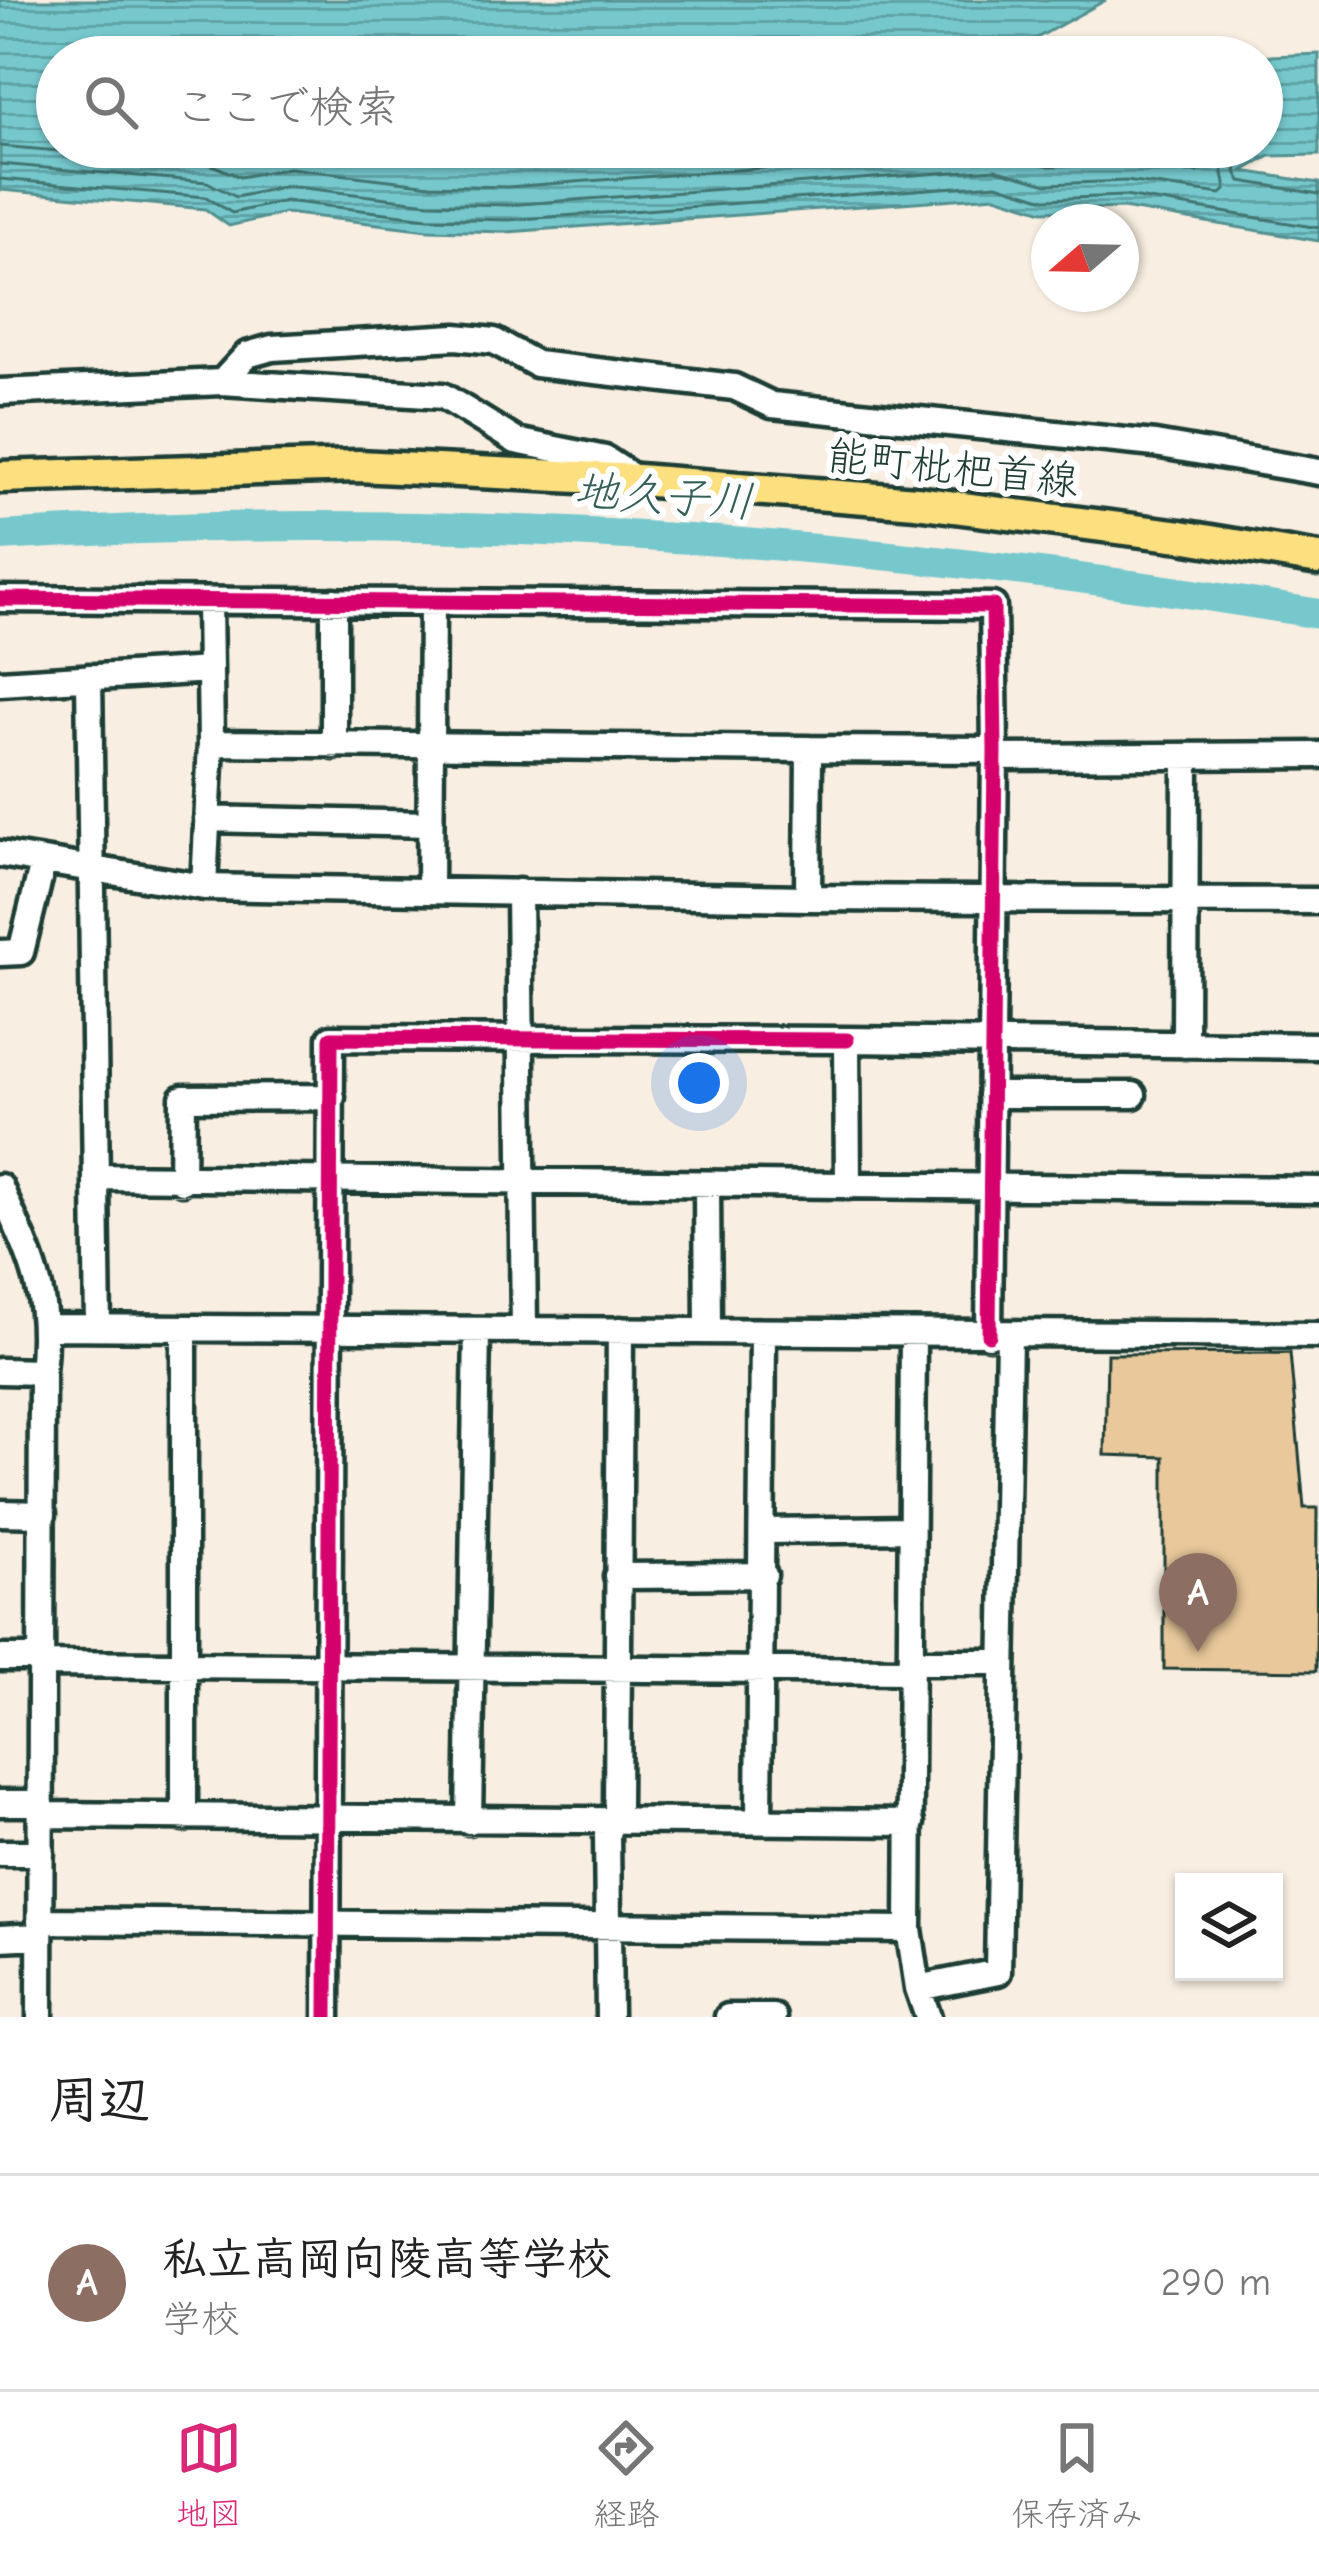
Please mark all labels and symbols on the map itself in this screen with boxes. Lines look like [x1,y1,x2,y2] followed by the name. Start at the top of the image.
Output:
[1031,204,1139,312] north arrow
[825,431,1081,506] street label: 能町枇杷首線
[572,464,756,528] water label: 地久子川
[669,1053,729,1113] your location
[1159,1553,1237,1652] pin: A

